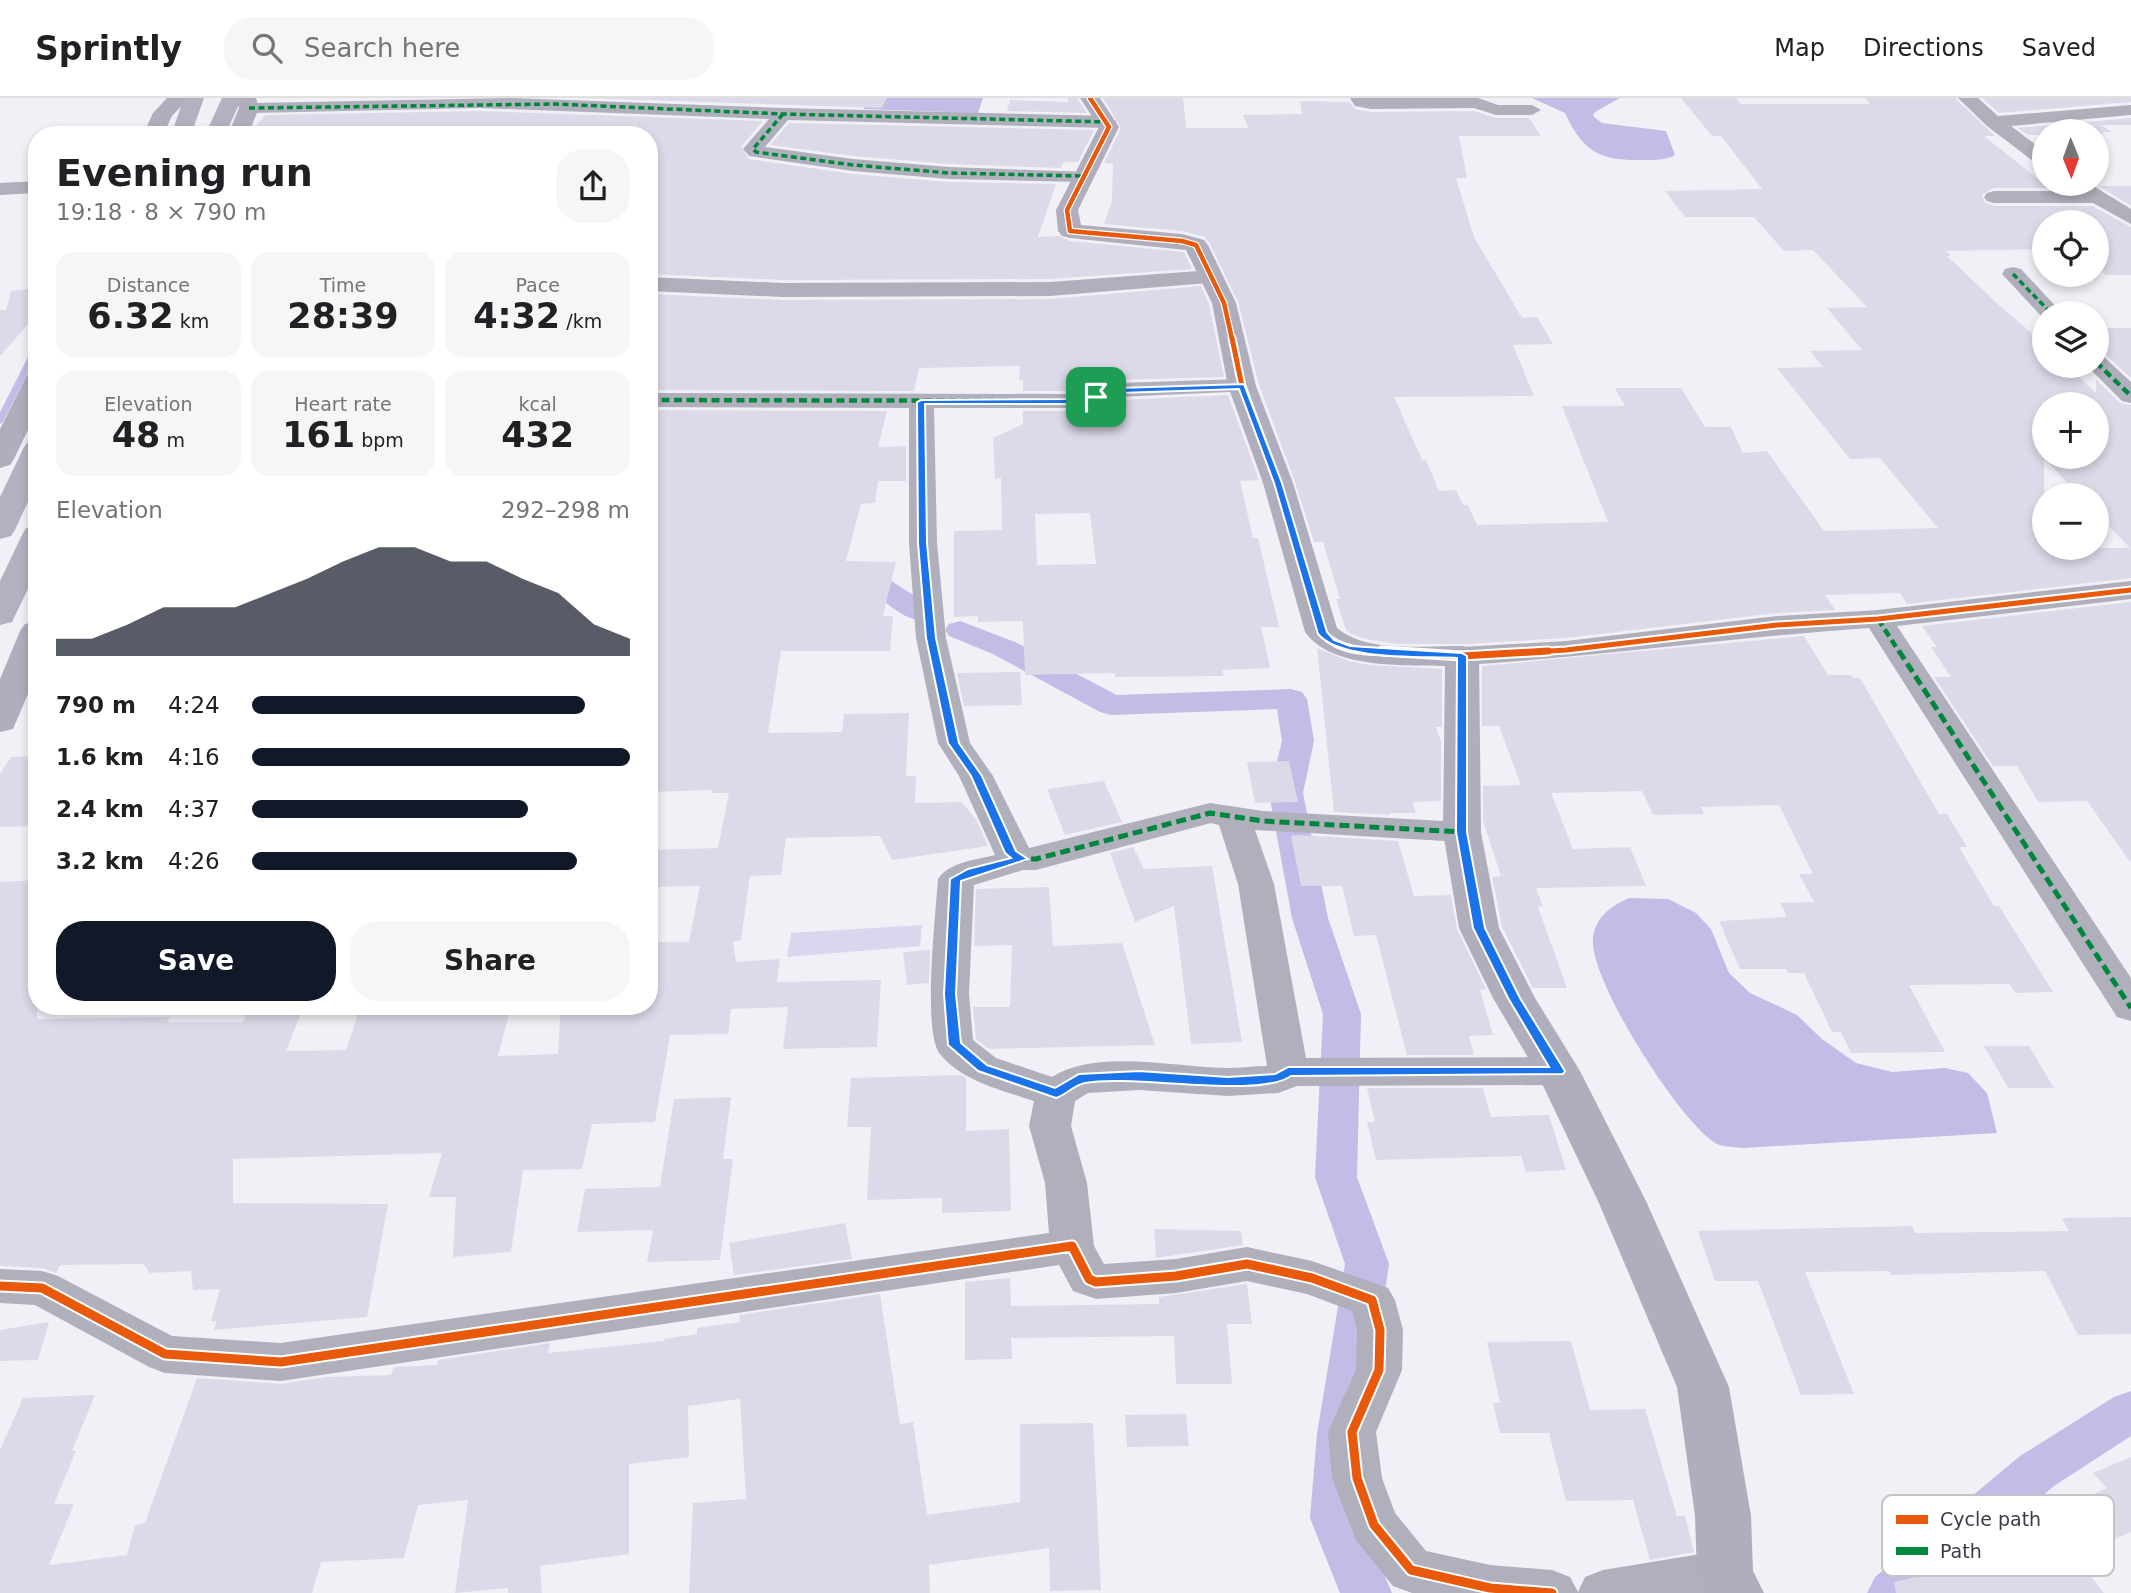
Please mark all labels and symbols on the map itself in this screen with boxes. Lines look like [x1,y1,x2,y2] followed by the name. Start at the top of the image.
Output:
[2032,119,2109,196] north arrow
[1066,367,1126,427] pin
[1882,1495,2114,1576] legend
[1940,1508,2041,1530] text: Cycle path
[1940,1540,1982,1562] text: Path

